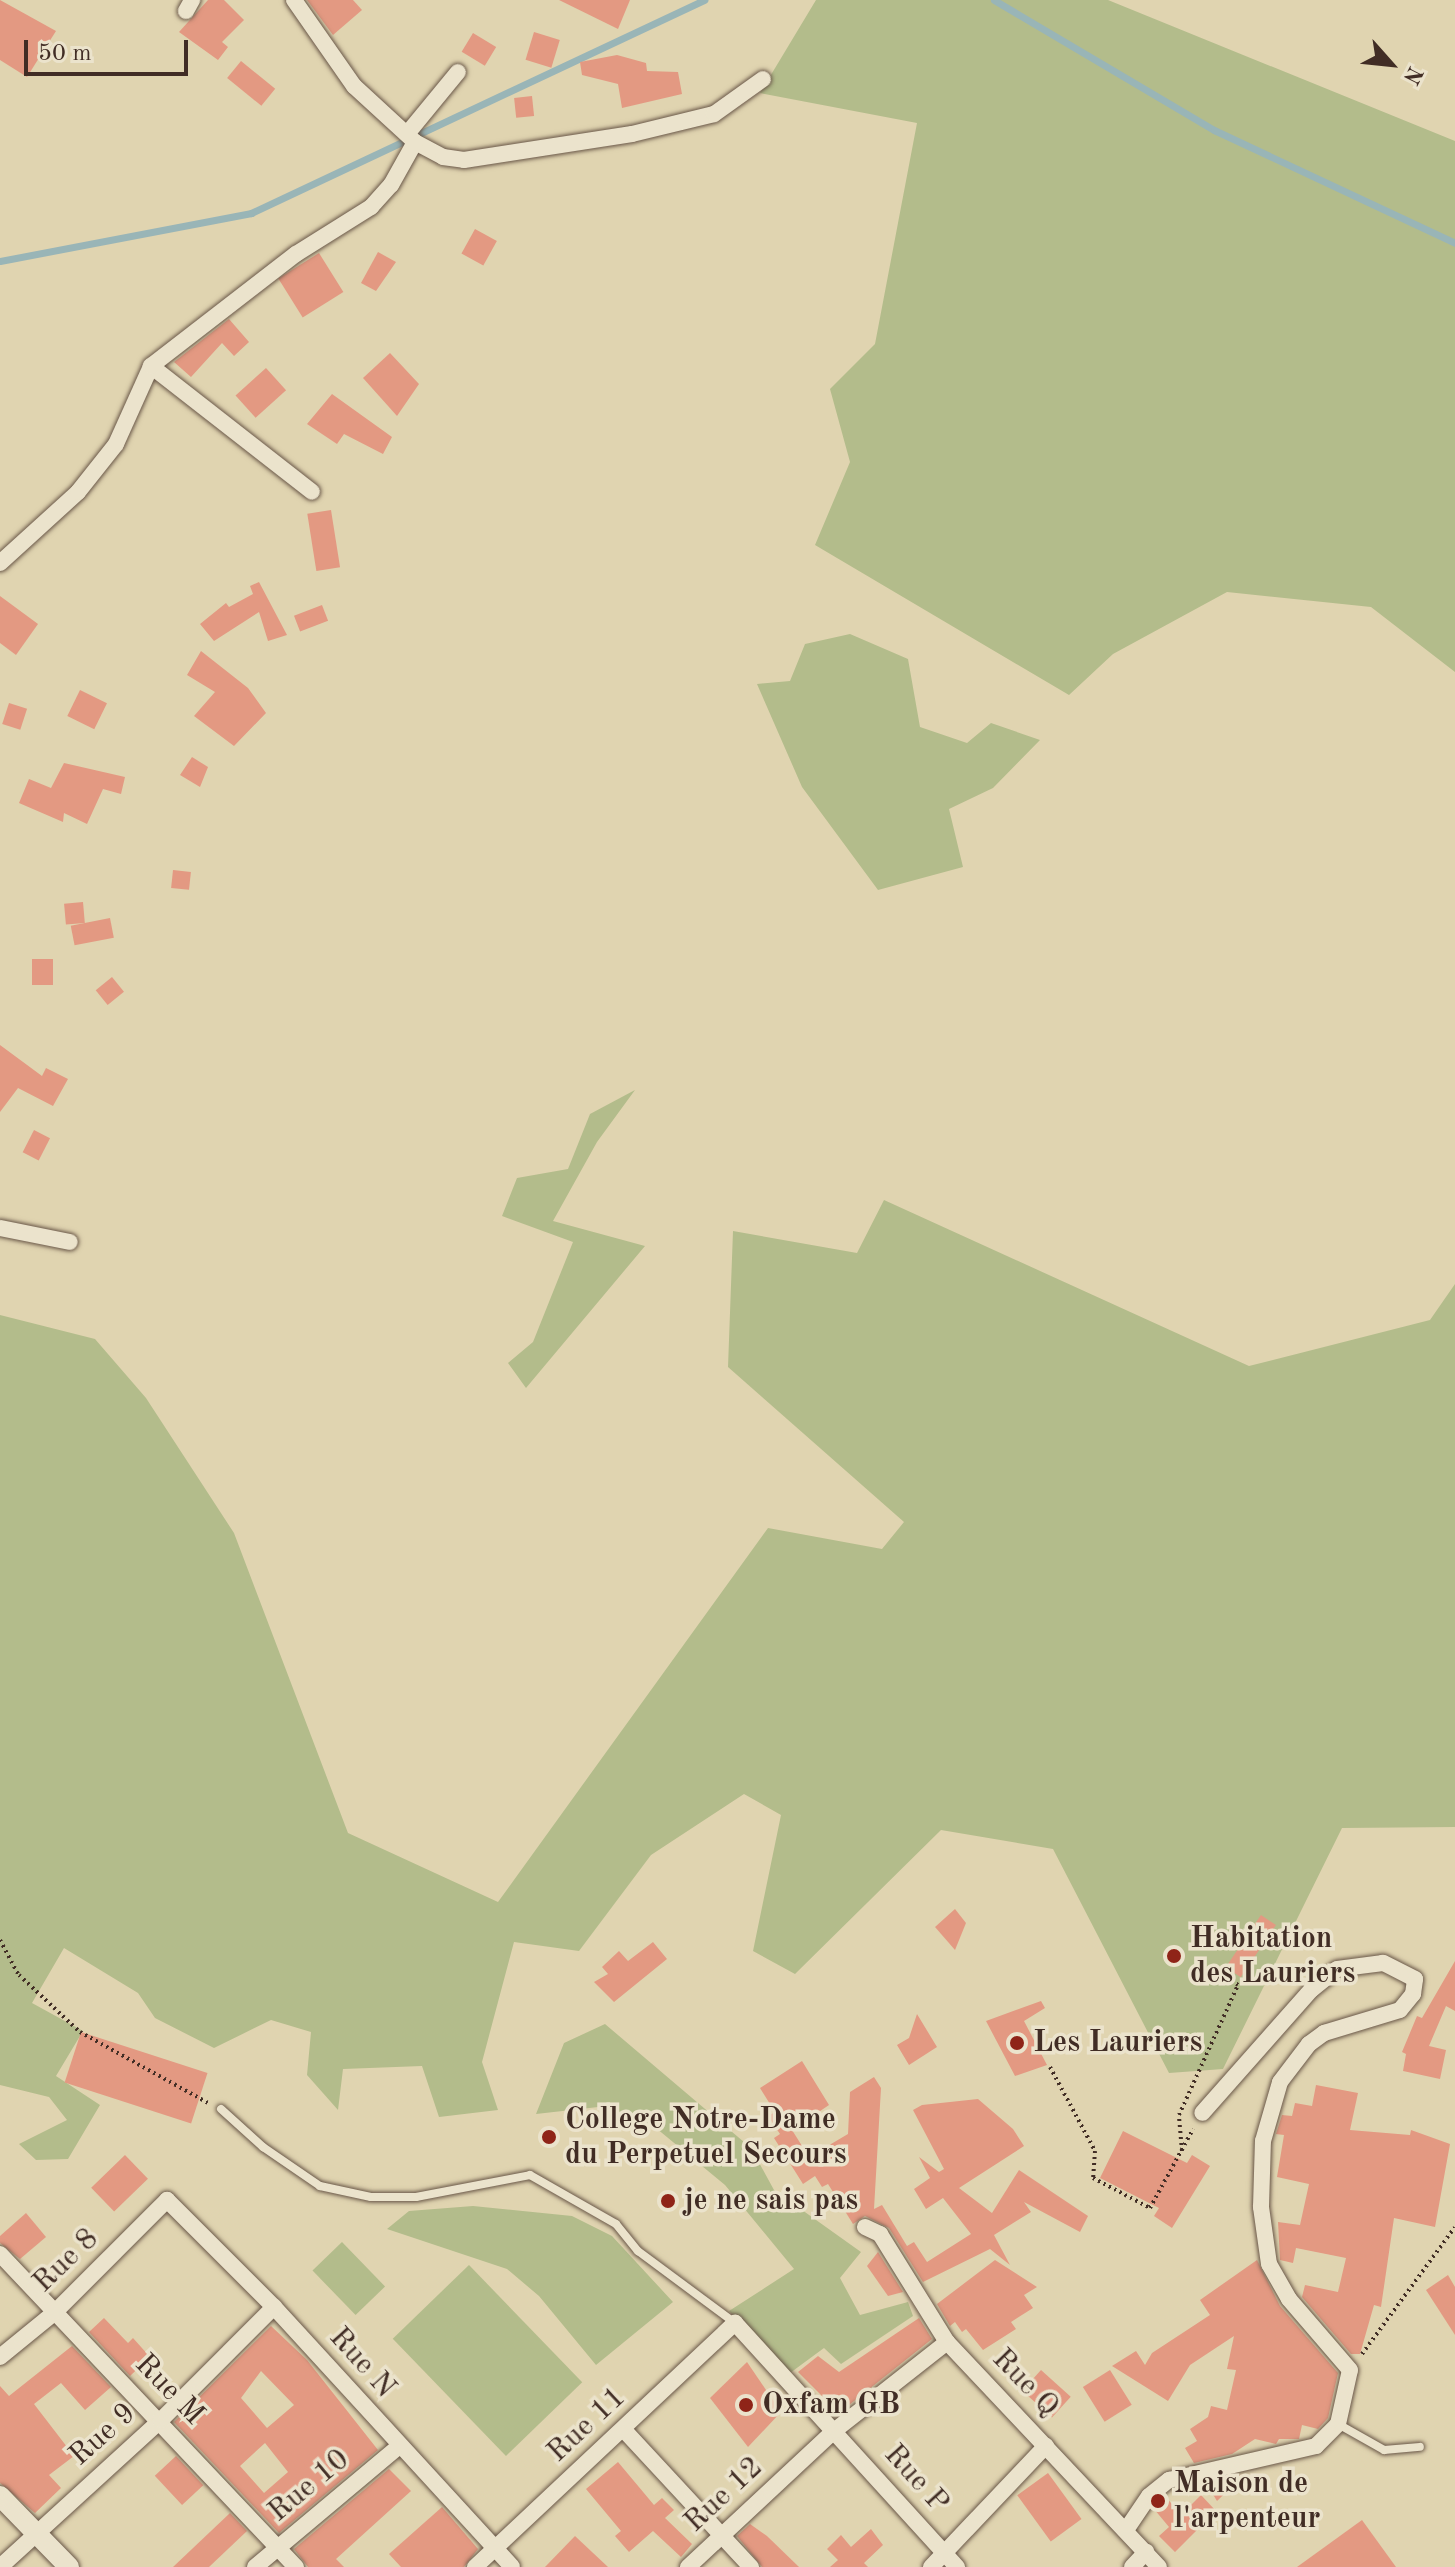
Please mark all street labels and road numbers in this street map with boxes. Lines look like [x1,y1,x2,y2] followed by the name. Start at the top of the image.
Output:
[26,2221,106,2301] street label: Rue 8
[321,2320,403,2406] street label: Rue N
[984,2341,1066,2425] street label: Rue Q
[127,2347,211,2433] street label: Rue M
[540,2380,634,2470] street label: Rue 11
[62,2396,144,2474] street label: Rue 9
[876,2437,956,2521] street label: Rue P
[261,2442,357,2530] street label: Rue 10
[677,2450,771,2540] street label: Rue 12

